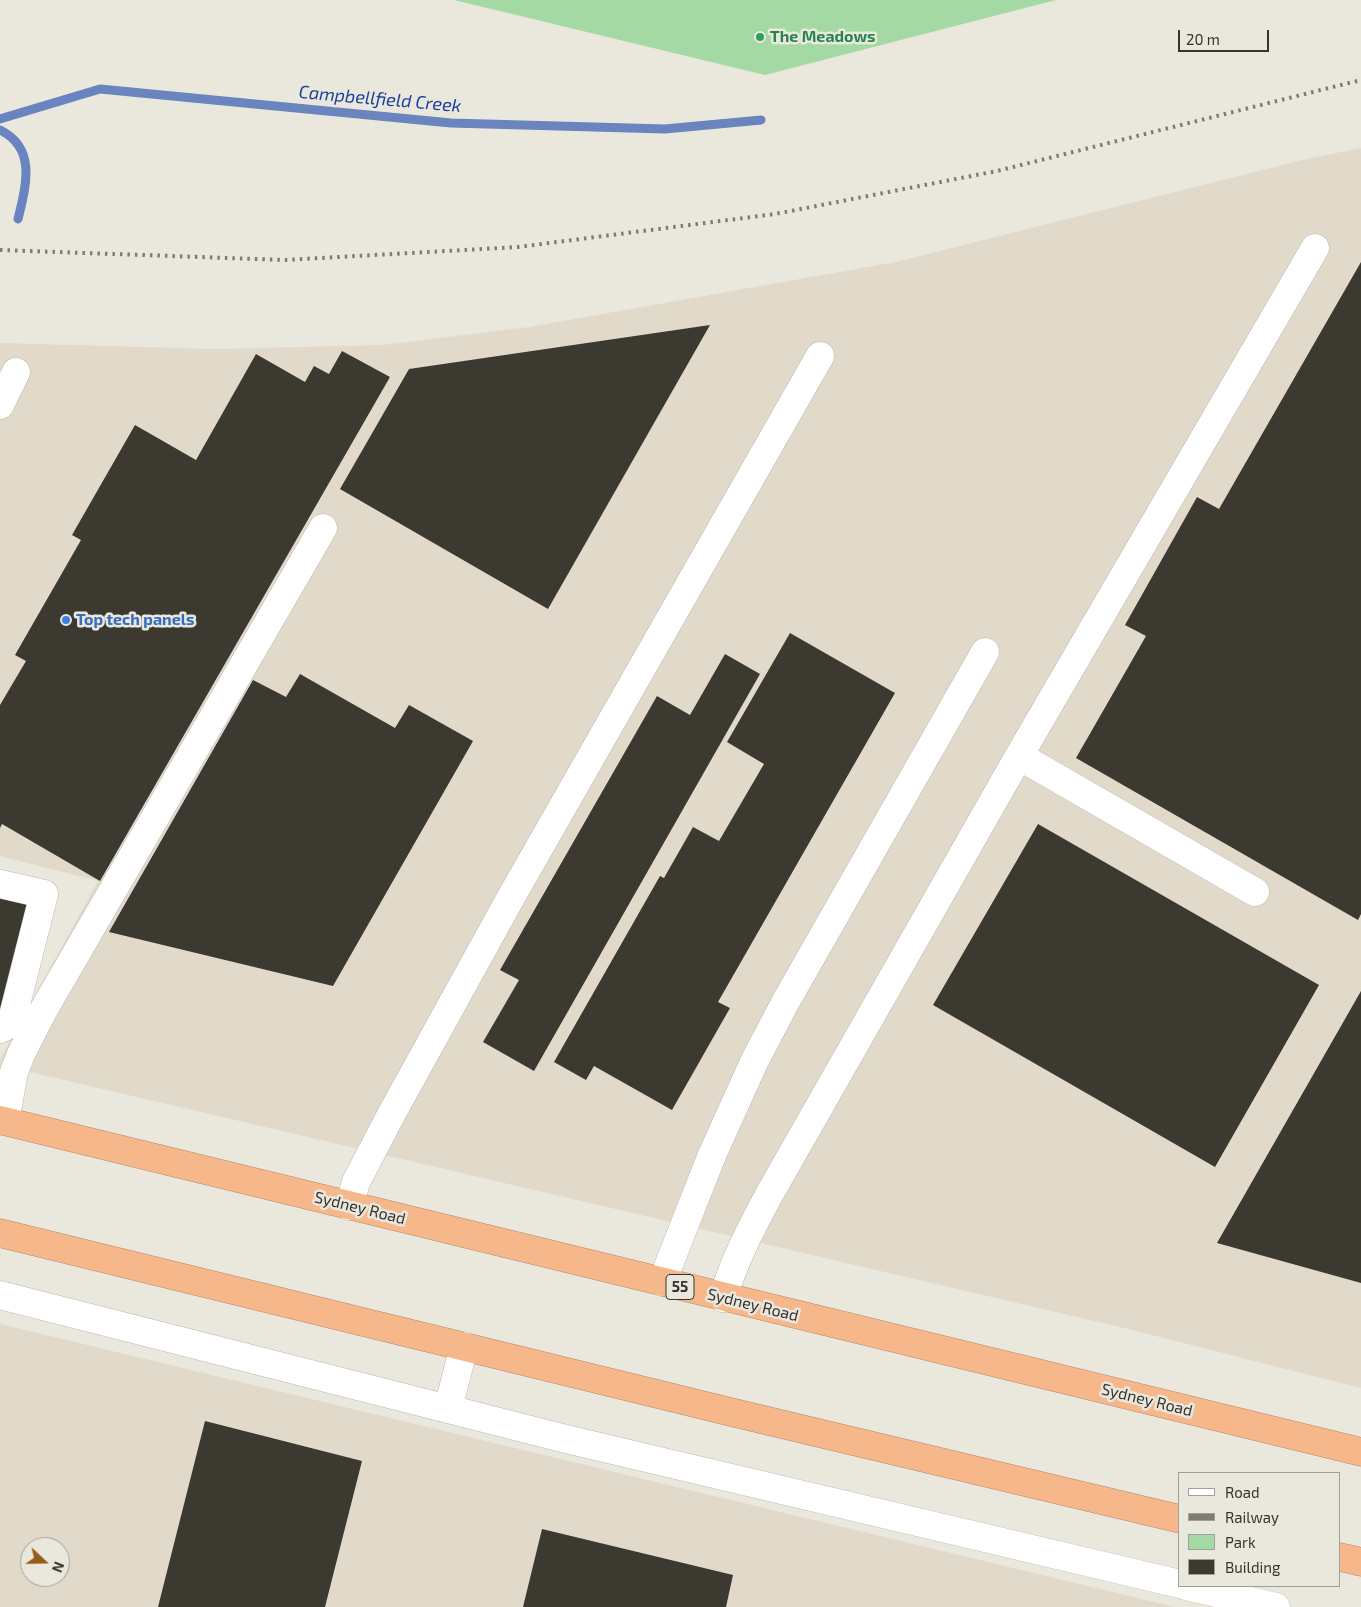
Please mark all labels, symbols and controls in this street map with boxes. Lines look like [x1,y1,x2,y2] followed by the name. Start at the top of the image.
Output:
[1181,20,1272,52] scale bar
[770,27,876,47] place label: The Meadows
[1186,30,1220,48] text: 20 m
[754,31,766,43] marker: The Meadows
[298,81,462,117] water label: Campbellfield Creek
[76,610,194,630] place label: Top tech panels
[60,614,72,626] marker: Top tech panels
[313,1187,407,1229] street label: Sydney Road
[666,1274,694,1300] road number: 55
[706,1284,800,1326] street label: Sydney Road
[1100,1379,1194,1421] street label: Sydney Road
[1178,1472,1341,1587] legend
[1225,1483,1260,1501] text: Road
[1225,1508,1279,1526] text: Railway
[1225,1533,1256,1551] text: Park
[20,1537,70,1587] north arrow
[1225,1558,1280,1576] text: Building
[49,1559,68,1575] text: N

